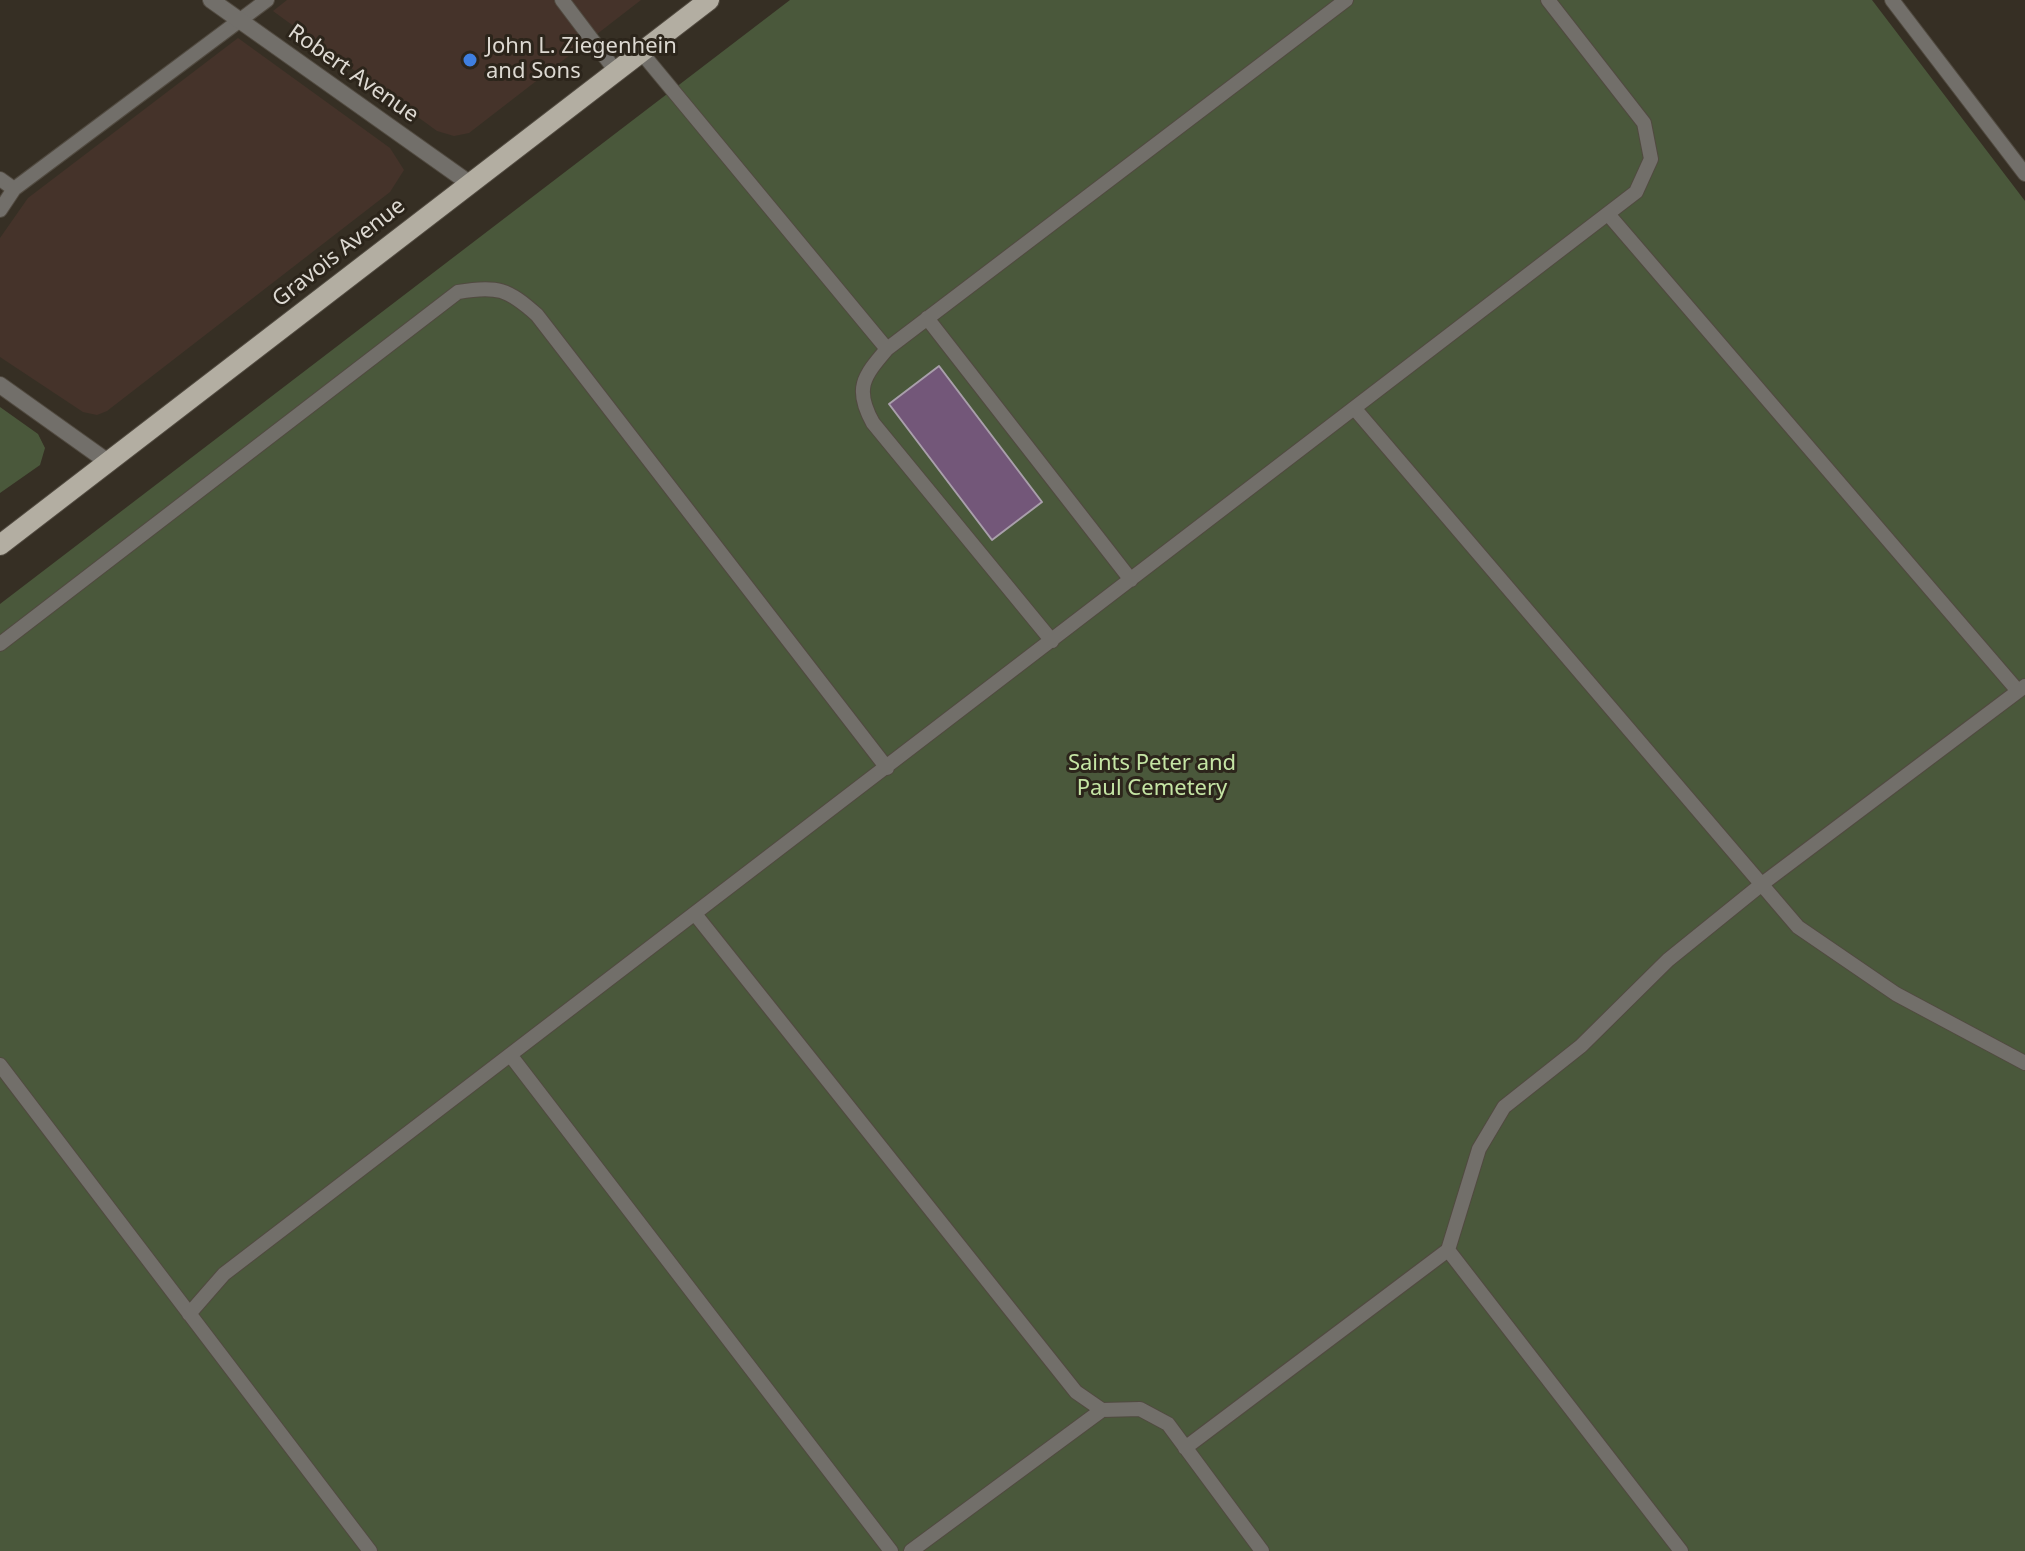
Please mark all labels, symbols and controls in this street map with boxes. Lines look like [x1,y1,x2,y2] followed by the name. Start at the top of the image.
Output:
[283,19,423,129] street label: Robert Avenue
[486,34,677,86] place label: John L. Ziegenhein and Sons
[461,51,479,69] marker: John L. Ziegenhein and Sons
[268,193,410,313] street label: Gravois Avenue
[1068,751,1236,802] park label: Saints Peter and Paul Cemetery

